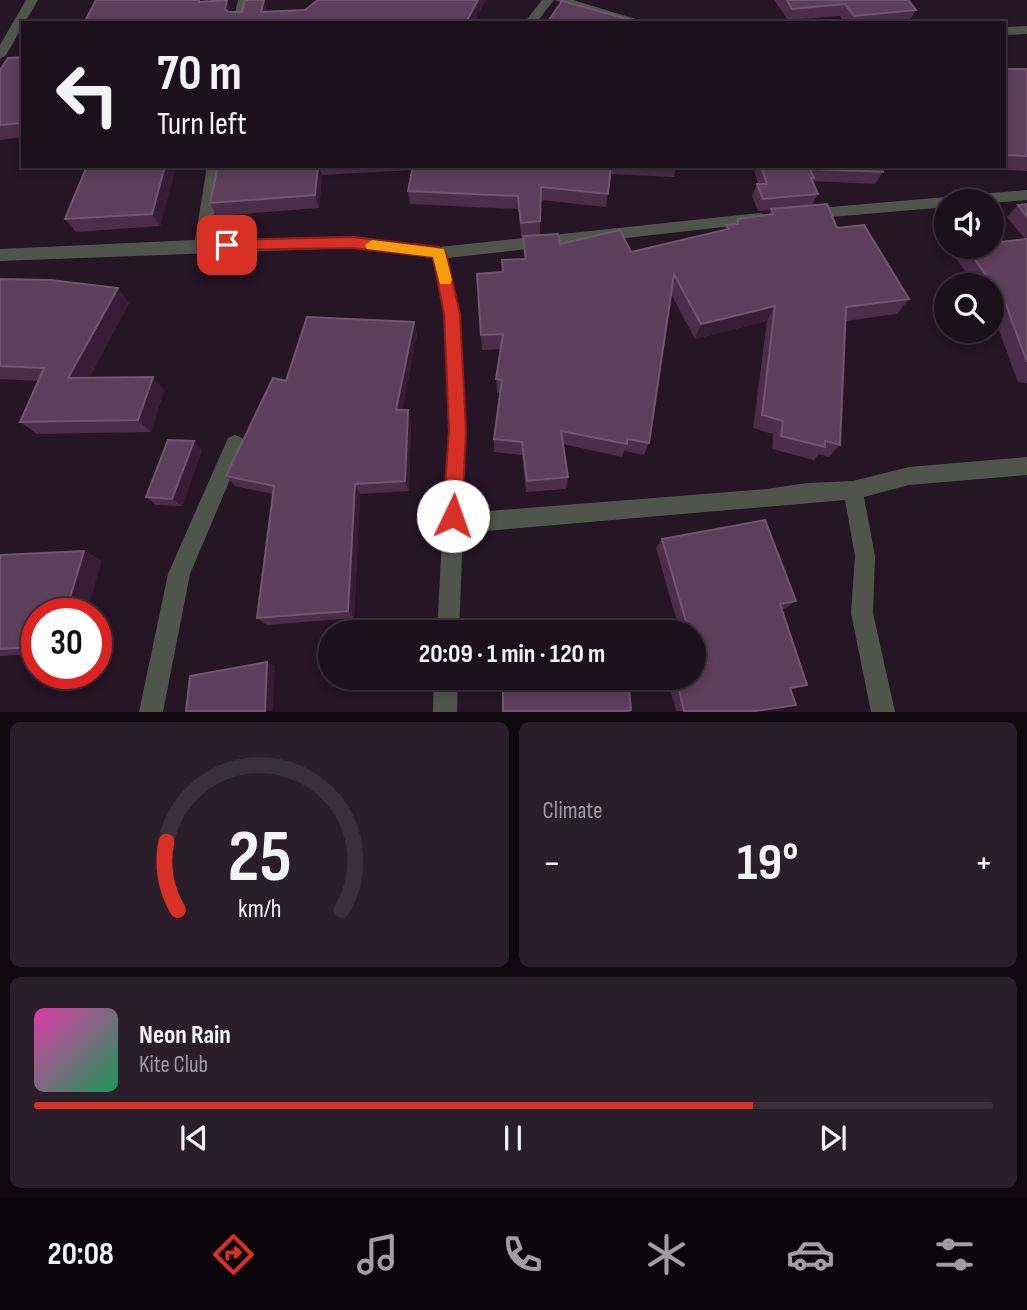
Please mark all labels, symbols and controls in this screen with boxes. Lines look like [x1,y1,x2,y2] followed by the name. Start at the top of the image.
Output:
[157,45,242,104] text: 70 m
[42,49,133,140] icon: left
[157,105,247,144] text: Turn left
[934,189,1004,343] map controls
[934,189,1004,259] button: sound
[197,215,257,275] pin
[208,226,246,264] icon: arrive
[934,273,1004,343] button: search
[416,479,490,553] position arrow
[21,598,112,689] speed limit sign: 30
[419,639,605,670] text: 20:09 · 1 min · 120 m
[543,797,602,825] text: Climate
[227,815,291,903] text: 25
[737,832,798,895] text: 19°
[543,841,561,886] text: −
[974,841,993,886] text: +
[238,894,281,925] text: km/h
[139,1020,231,1051] text: Neon Rain
[139,1051,208,1079] text: Kite Club
[175,1119,213,1157] icon: previous
[494,1119,532,1157] icon: pause
[814,1119,852,1157] icon: next
[209,1230,258,1279] icon: directions
[353,1230,402,1279] icon: music
[498,1230,547,1279] icon: phone
[642,1230,691,1279] icon: climate
[786,1230,835,1279] icon: car
[930,1230,979,1279] icon: filters
[48,1235,114,1274] text: 20:08

